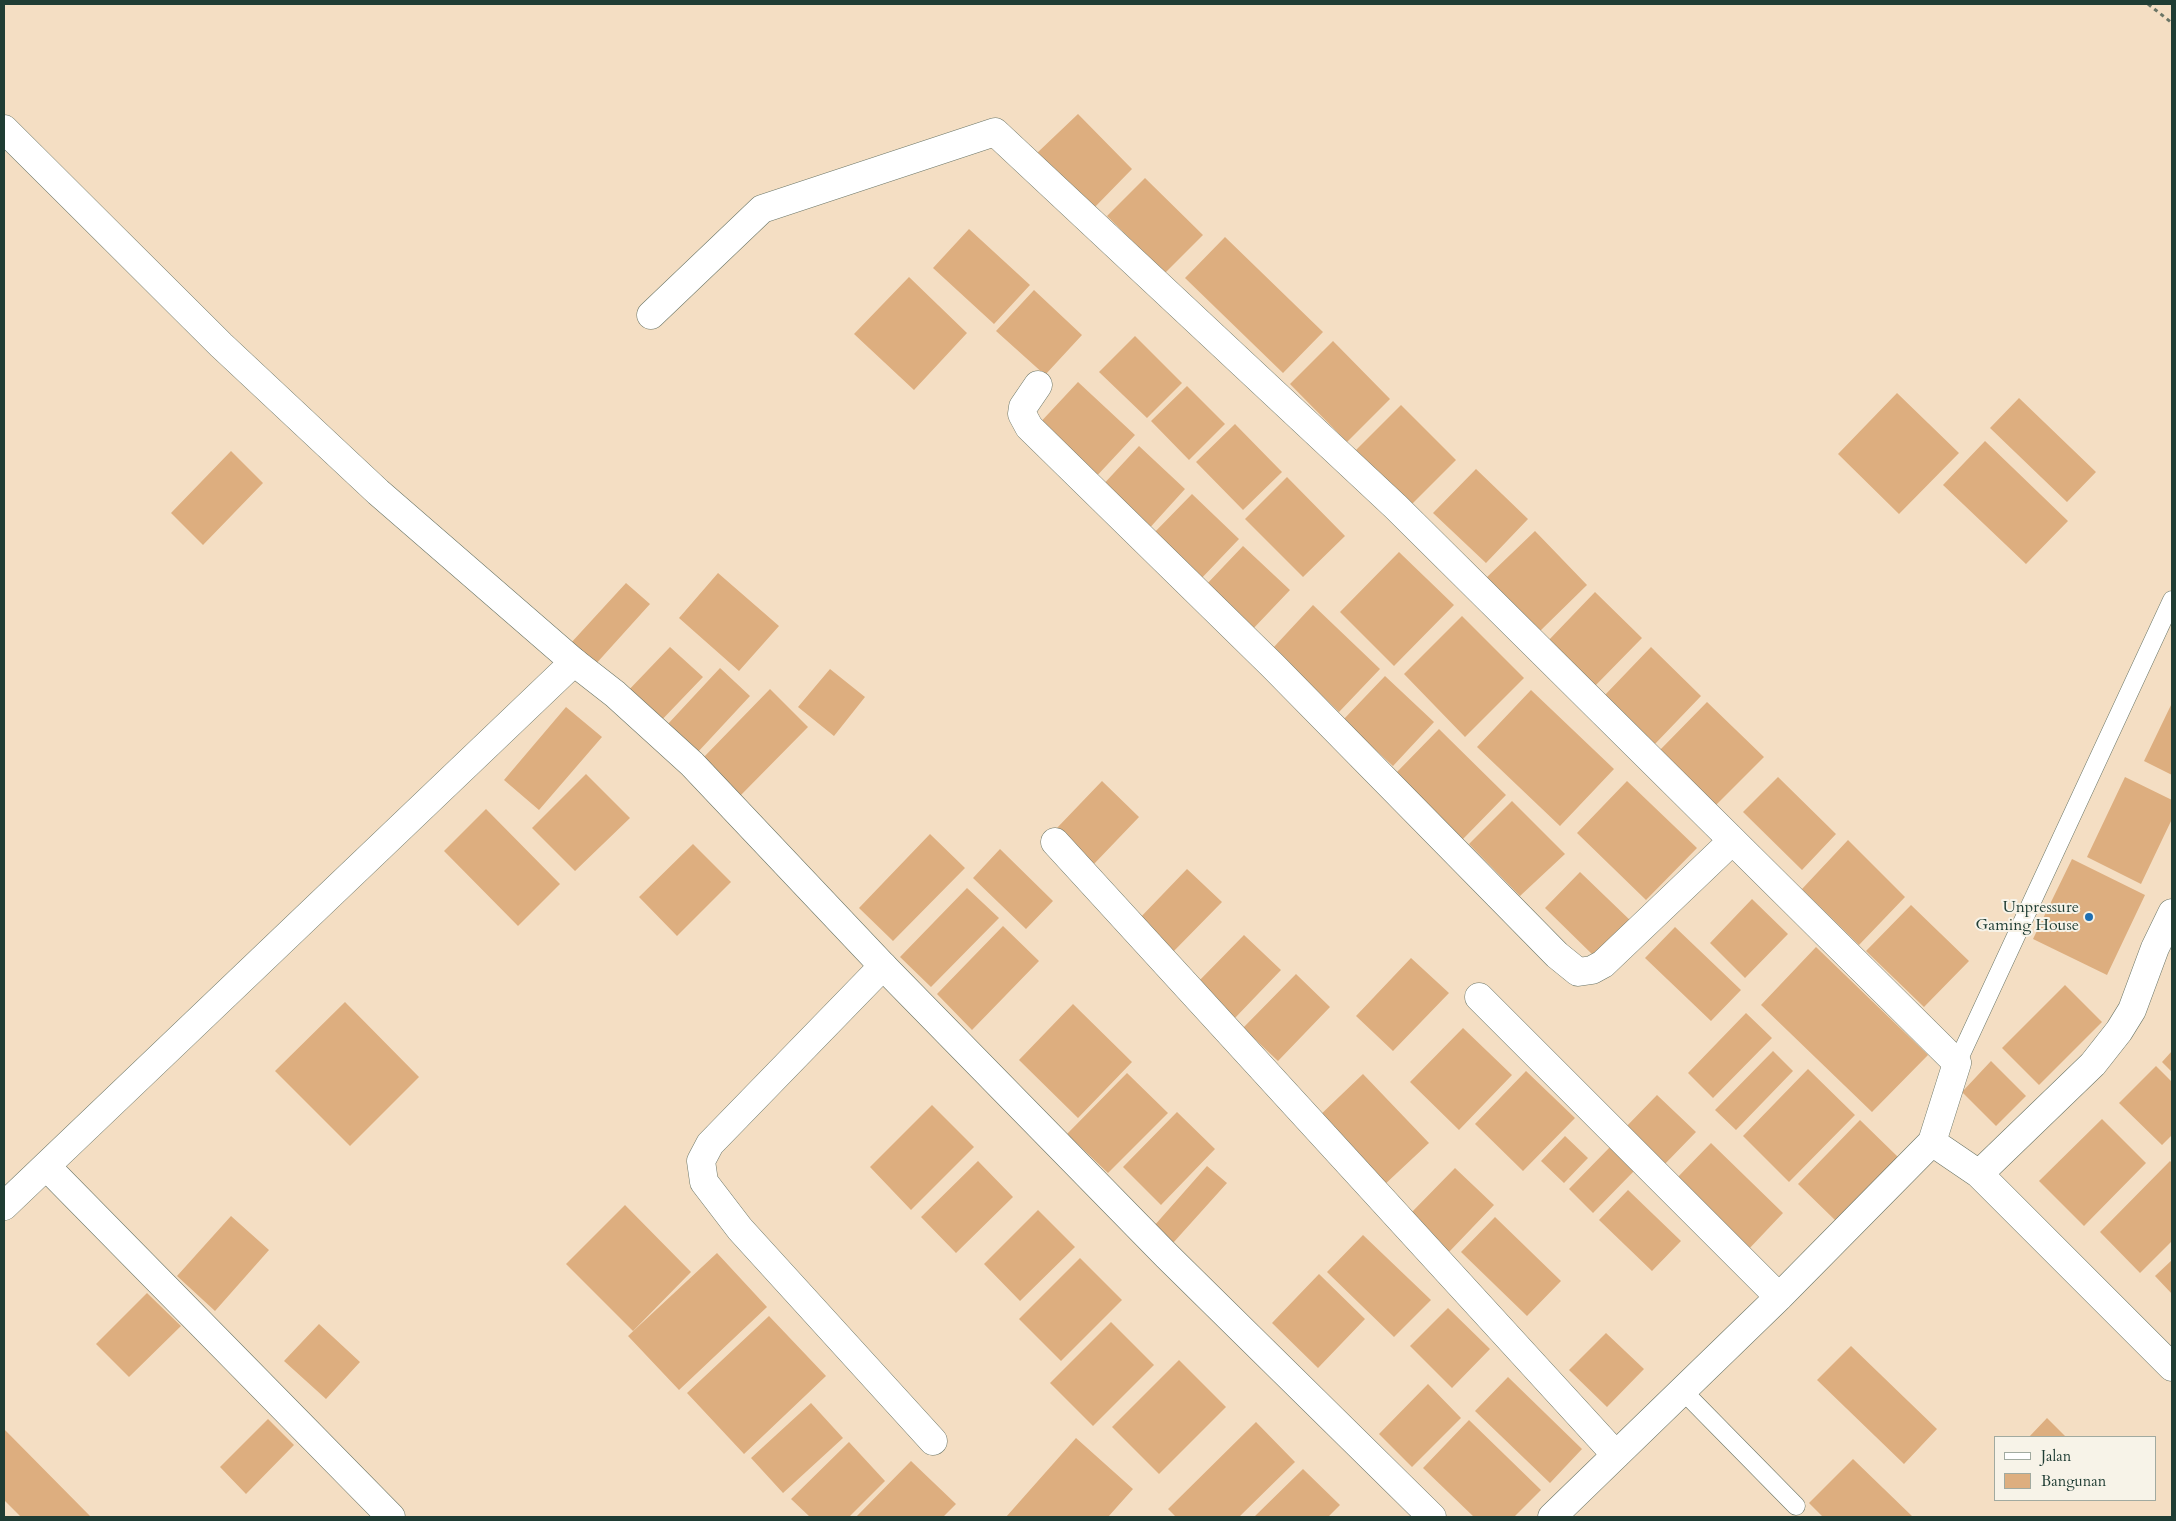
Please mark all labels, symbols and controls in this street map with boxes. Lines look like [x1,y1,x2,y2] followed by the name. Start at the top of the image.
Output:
[1976,898,2079,936] place label: Unpressure Gaming House
[2083,911,2095,923] marker: Unpressure Gaming House
[1994,1436,2156,1501] legend
[2041,1446,2071,1466] text: Jalan
[2041,1471,2106,1491] text: Bangunan

